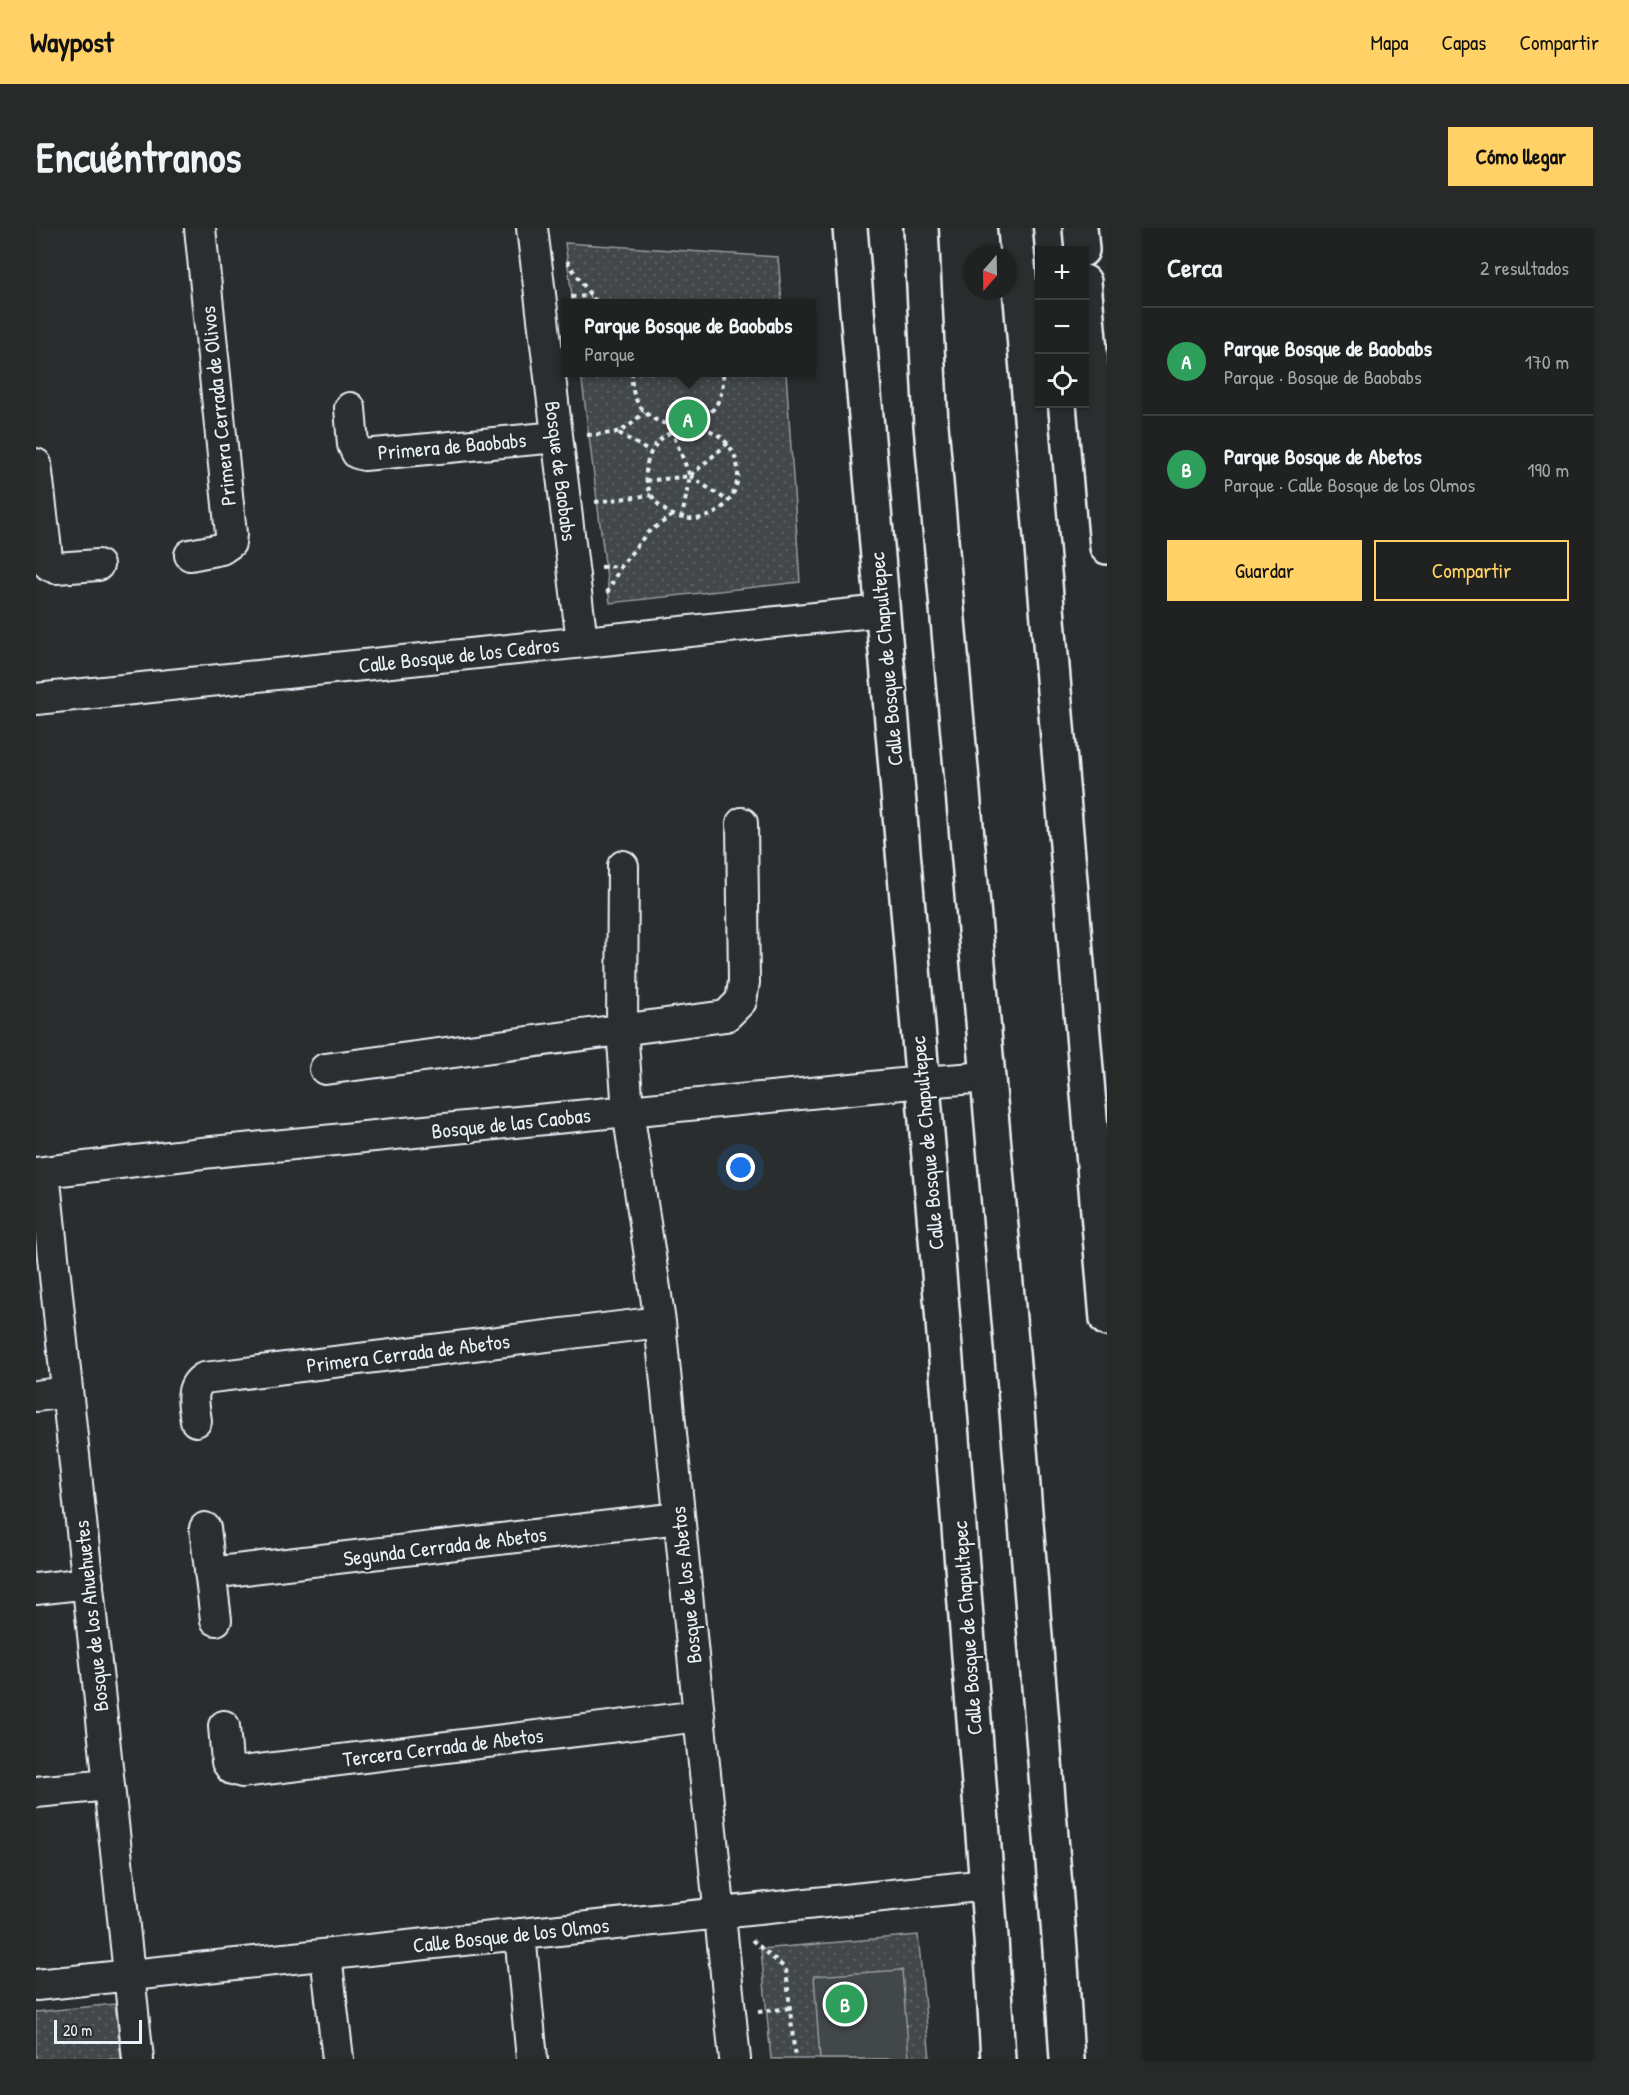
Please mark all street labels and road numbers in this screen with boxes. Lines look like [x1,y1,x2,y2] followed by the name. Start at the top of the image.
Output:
[193,305,243,507] street label: Primera Cerrada de Olivos
[538,399,584,543] street label: Bosque de Baobabs
[377,425,527,467] street label: Primera de Baobabs
[862,550,910,767] street label: Calle Bosque de Chapultepec
[357,630,561,680] street label: Calle Bosque de los Cedros
[903,1034,951,1251] street label: Calle Bosque de Chapultepec
[430,1100,592,1146] street label: Bosque de las Caobas
[305,1326,511,1380] street label: Primera Cerrada de Abetos
[663,1505,709,1665] street label: Bosque de los Abetos
[67,1519,115,1713] street label: Bosque de los Ahuehuetes
[342,1519,548,1573] street label: Segunda Cerrada de Abetos
[945,1519,989,1736] street label: Calle Bosque de Chapultepec
[341,1720,545,1774] street label: Tercera Cerrada de Abetos
[412,1910,610,1960] street label: Calle Bosque de los Olmos

